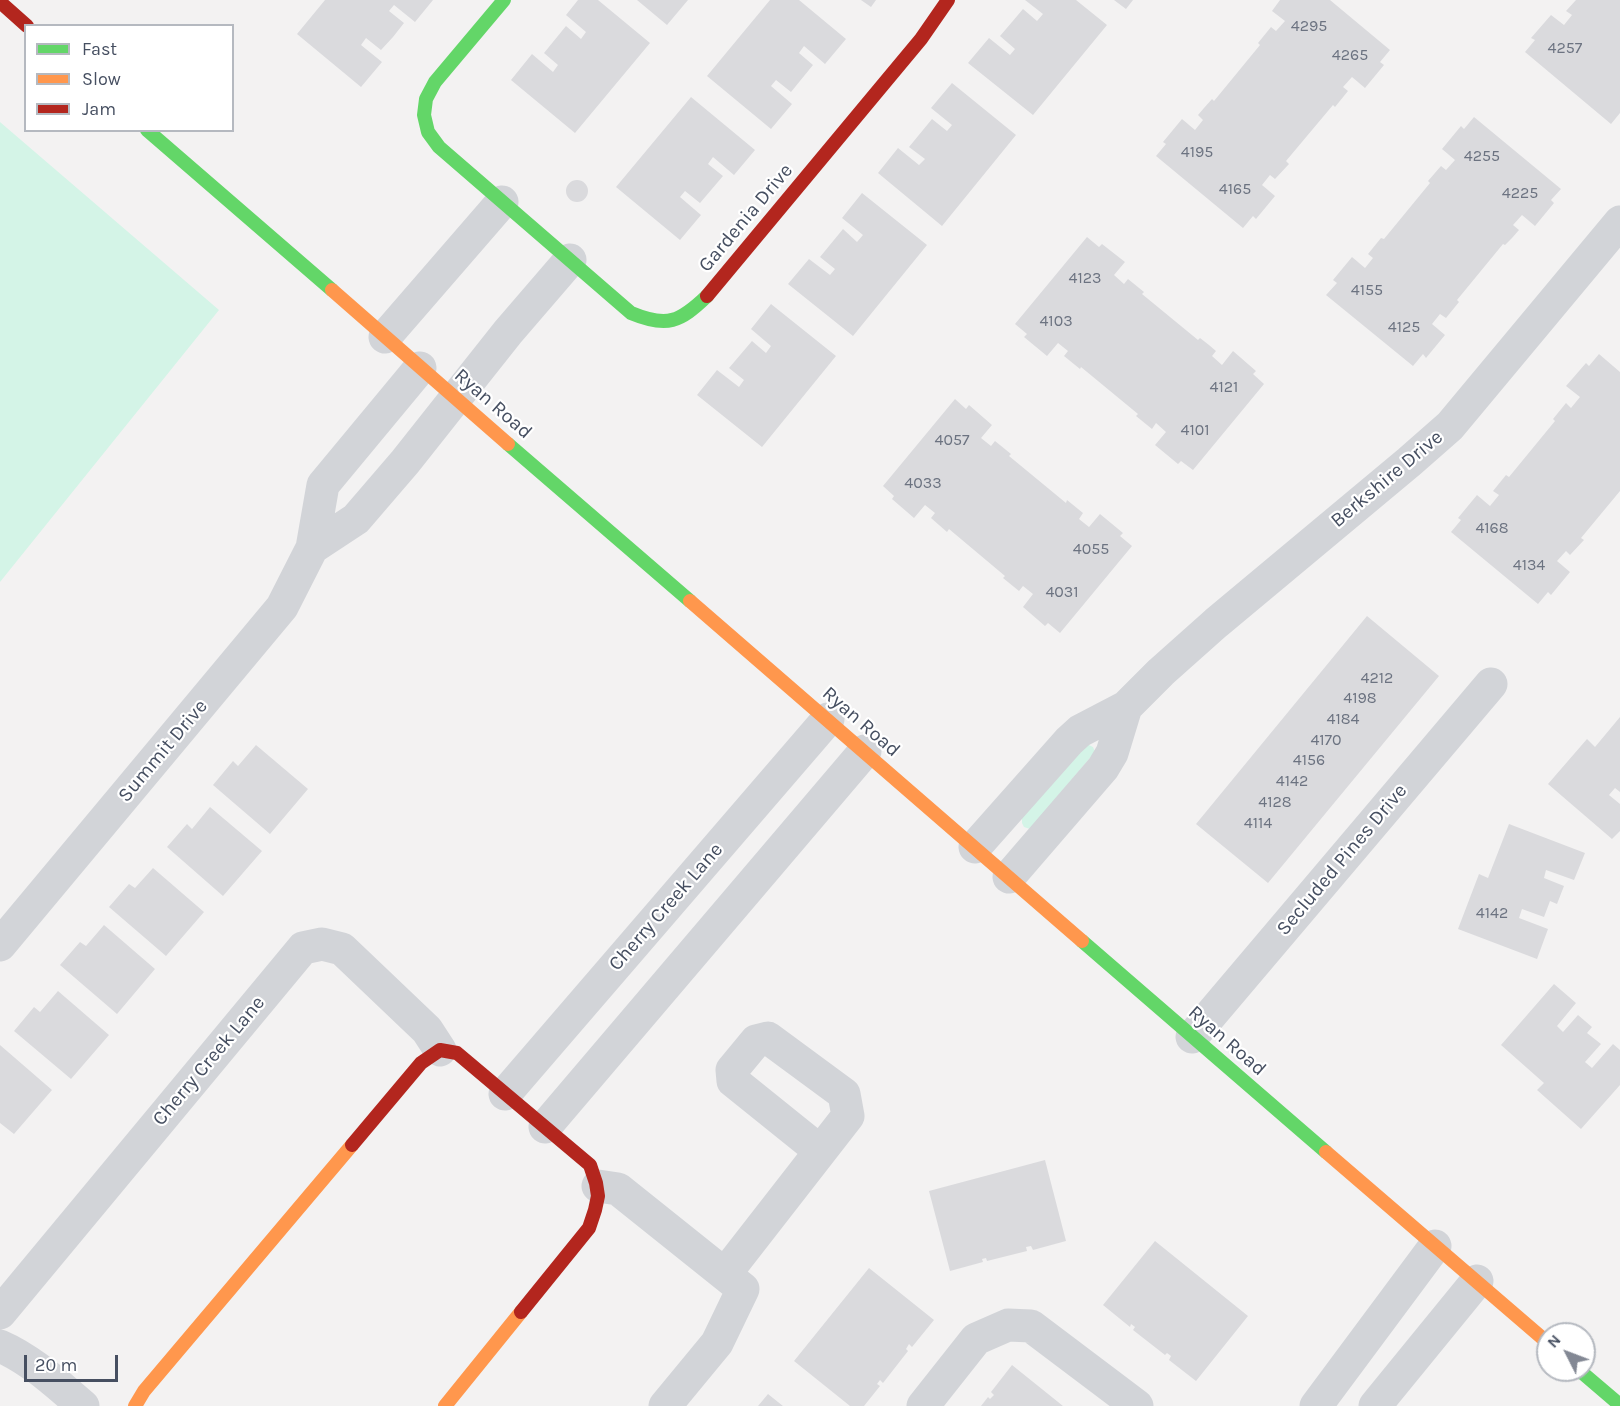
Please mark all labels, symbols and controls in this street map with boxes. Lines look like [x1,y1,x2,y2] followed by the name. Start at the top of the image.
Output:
[1291,16,1327,36] house number: 4295
[24,24,234,132] legend
[82,38,117,60] text: Fast
[1548,38,1582,58] house number: 4257
[1332,45,1368,65] house number: 4265
[82,68,121,90] text: Slow
[82,98,116,120] text: Jam
[1181,142,1213,162] house number: 4195
[1464,146,1500,166] house number: 4255
[694,159,798,277] street label: Gardenia Drive
[1219,179,1251,199] house number: 4165
[1502,183,1538,203] house number: 4225
[1069,268,1101,288] house number: 4123
[1351,280,1383,300] house number: 4155
[1039,311,1073,331] house number: 4103
[1388,317,1420,337] house number: 4125
[449,364,537,444] street label: Ryan Road
[1210,377,1238,397] house number: 4121
[1180,420,1210,440] house number: 4101
[1326,425,1448,533] street label: Berkshire Drive
[935,430,969,450] house number: 4057
[904,473,942,493] house number: 4033
[1475,518,1509,538] house number: 4168
[1073,539,1109,559] house number: 4055
[1513,555,1545,575] house number: 4134
[1045,582,1079,602] house number: 4031
[1361,668,1393,688] house number: 4212
[817,682,905,762] street label: Ryan Road
[1343,688,1377,708] house number: 4198
[113,695,213,807] street label: Summit Drive
[1327,709,1359,729] house number: 4184
[1310,730,1342,750] house number: 4170
[1293,750,1325,770] house number: 4156
[1276,771,1308,791] house number: 4142
[1272,779,1412,941] street label: Secluded Pines Drive
[1258,792,1292,812] house number: 4128
[1244,813,1272,833] house number: 4114
[604,838,728,976] street label: Cherry Creek Lane
[1476,903,1508,923] house number: 4142
[148,991,270,1131] street label: Cherry Creek Lane
[1183,1001,1271,1081] street label: Ryan Road
[1536,1322,1596,1382] north arrow
[1543,1330,1565,1352] text: N
[27,1343,122,1381] scale bar
[35,1354,77,1376] text: 20 m

